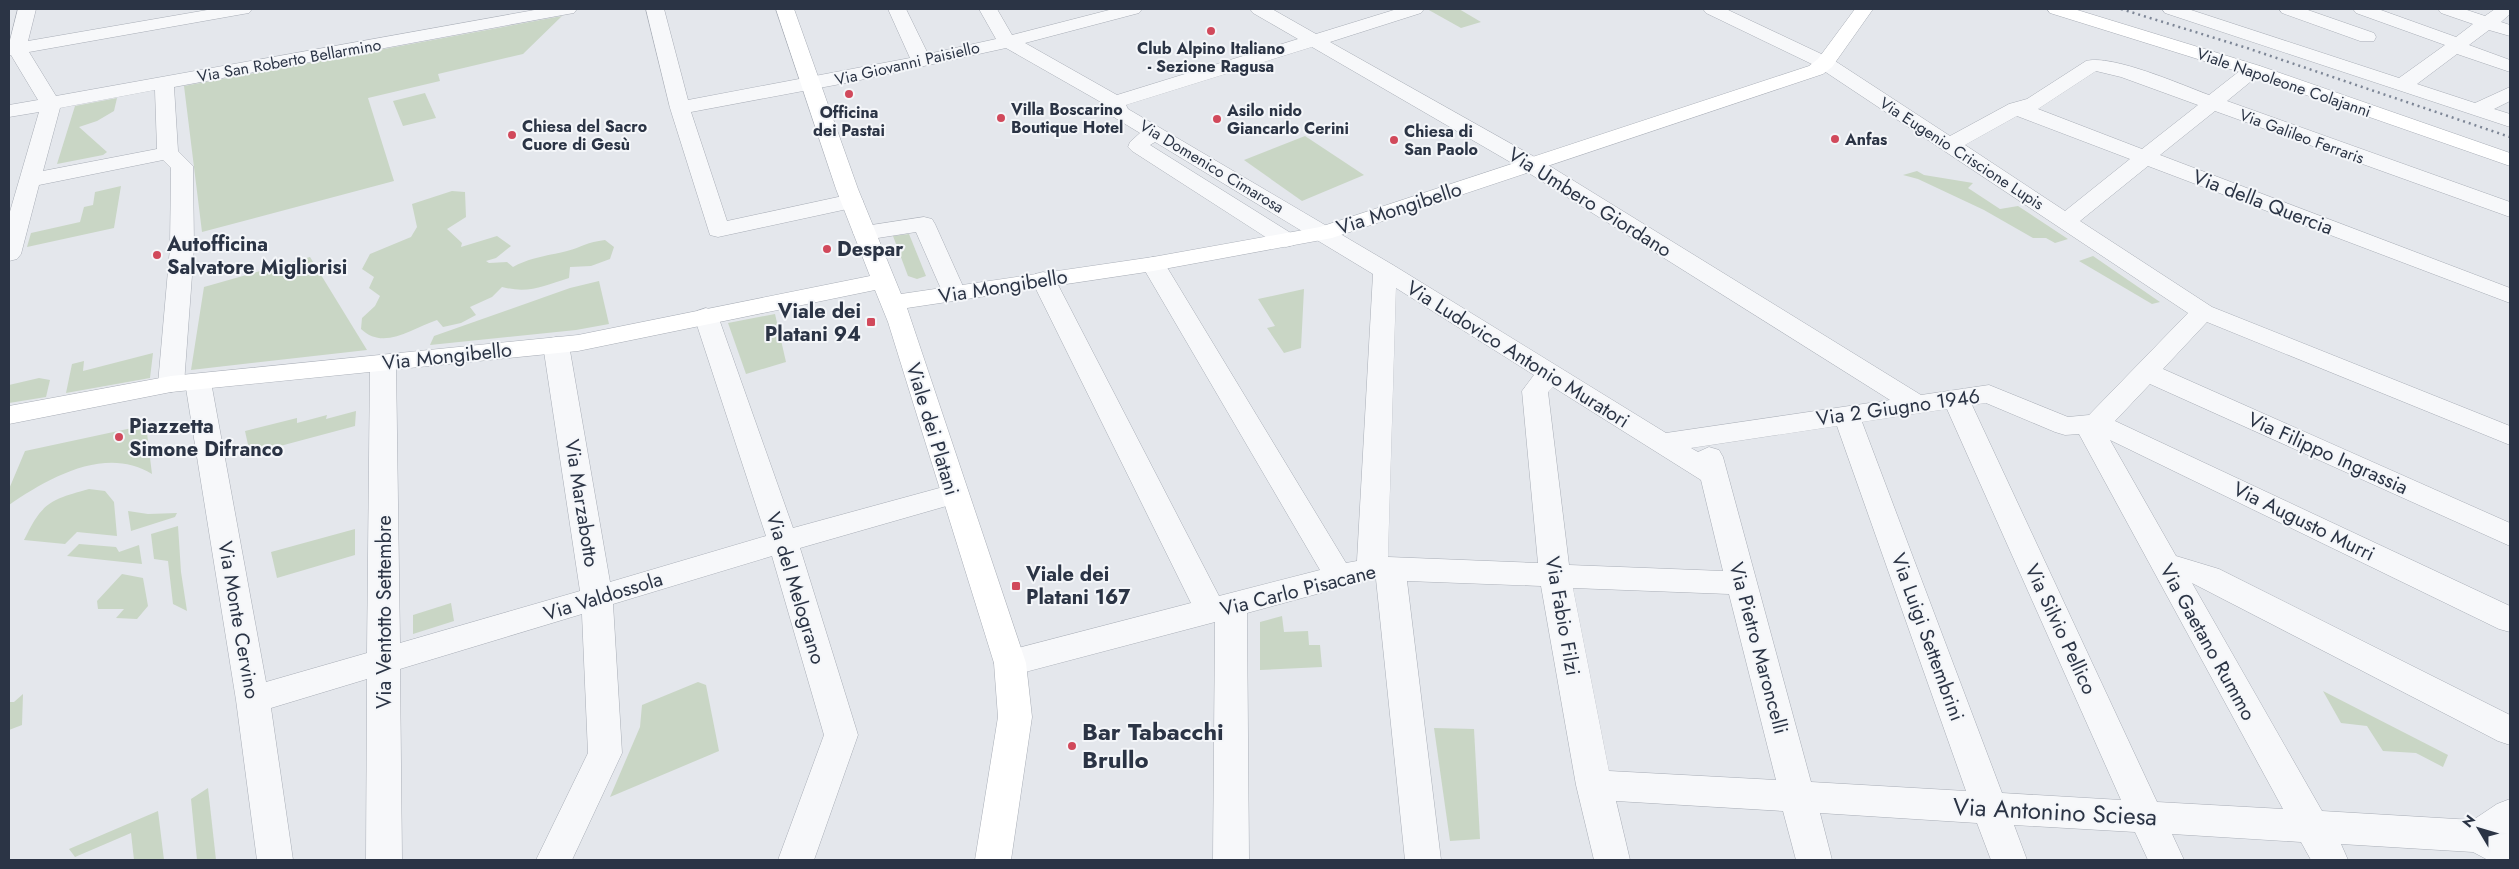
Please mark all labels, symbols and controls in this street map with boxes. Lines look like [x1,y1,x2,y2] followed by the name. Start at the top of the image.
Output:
[1205,25,1217,37] marker: Club Alpino Italiano - Sezione Ragusa
[195,33,383,88] street label: Via San Roberto Bellarmino
[832,36,982,91] street label: Via Giovanni Paisiello
[1137,37,1285,78] place label: Club Alpino Italiano - Sezione Ragusa
[2194,42,2374,123] street label: Viale Napoleone Colajanni
[843,88,855,100] marker: Officina dei Pastai
[1875,92,2048,215] street label: Via Eugenio Criscione Lupis
[1010,98,1123,139] place label: Villa Boscarino Boutique Hotel
[1226,99,1349,140] place label: Asilo nido Giancarlo Cerini
[813,101,885,142] place label: Officina dei Pastai
[2236,103,2367,170] street label: Via Galileo Ferraris
[995,112,1007,124] marker: Villa Boscarino Boutique Hotel
[1211,113,1223,125] marker: Asilo nido Giancarlo Cerini
[1135,114,1288,219] street label: Via Domenico Cimarosa
[522,115,647,156] place label: Chiesa del Sacro Cuore di Gesù
[1404,120,1478,161] place label: Chiesa di San Paolo
[1844,128,1887,151] place label: Anfas
[506,129,518,141] marker: Chiesa del Sacro Cuore di Gesù
[1829,133,1841,145] marker: Anfas
[1388,134,1400,146] marker: Chiesa di San Paolo
[1502,140,1677,265] street label: Via Umbero Giordano
[2188,162,2337,243] street label: Via della Quercia
[1333,175,1466,242] street label: Via Mongibello
[166,230,347,282] place label: Autofficina Salvatore Migliorisi
[837,235,904,264] place label: Despar
[821,243,833,255] marker: Despar
[151,249,163,261] marker: Autofficina Salvatore Migliorisi
[937,262,1070,311] street label: Via Mongibello
[1400,274,1635,435] street label: Via Ludovico Antonio Muratori
[765,297,861,349] place label: Viale dei Platani 94
[865,316,877,328] marker: Viale dei Platani 94
[381,335,513,378] street label: Via Mongibello
[899,359,966,499] street label: Viale dei Platani
[1814,382,1982,433] street label: Via 2 Giugno 1946
[2243,405,2413,502] street label: Via Filippo Ingrassia
[129,412,284,464] place label: Piazzetta Simone Difranco
[113,431,125,443] marker: Piazzetta Simone Difranco
[557,437,606,569] street label: Via Marzabotto
[2228,475,2380,568] street label: Via Augusto Murri
[759,509,832,668] street label: Via del Melograno
[370,515,399,709] street label: Via Ventotto Settembre
[210,539,267,701] street label: Via Monte Cervino
[1884,549,1971,725] street label: Via Luigi Settembrini
[1538,554,1587,678] street label: Via Fabio Filzi
[1217,557,1379,624] street label: Via Carlo Pisacane
[1722,559,1795,737] street label: Via Pietro Maroncelli
[2018,559,2104,699] street label: Via Silvio Pellico
[2152,559,2263,726] street label: Via Gaetano Rummo
[1025,560,1131,612] place label: Viale dei Platani 167
[540,565,666,628] street label: Via Valdossola
[1010,580,1022,592] marker: Viale dei Platani 167
[1082,714,1224,777] place label: Bar Tabacchi Brullo
[1066,740,1078,752] marker: Bar Tabacchi Brullo
[1952,789,2158,834] street label: Via Antonino Sciesa
[2454,804,2504,854] north arrow
[2457,810,2480,832] text: N

